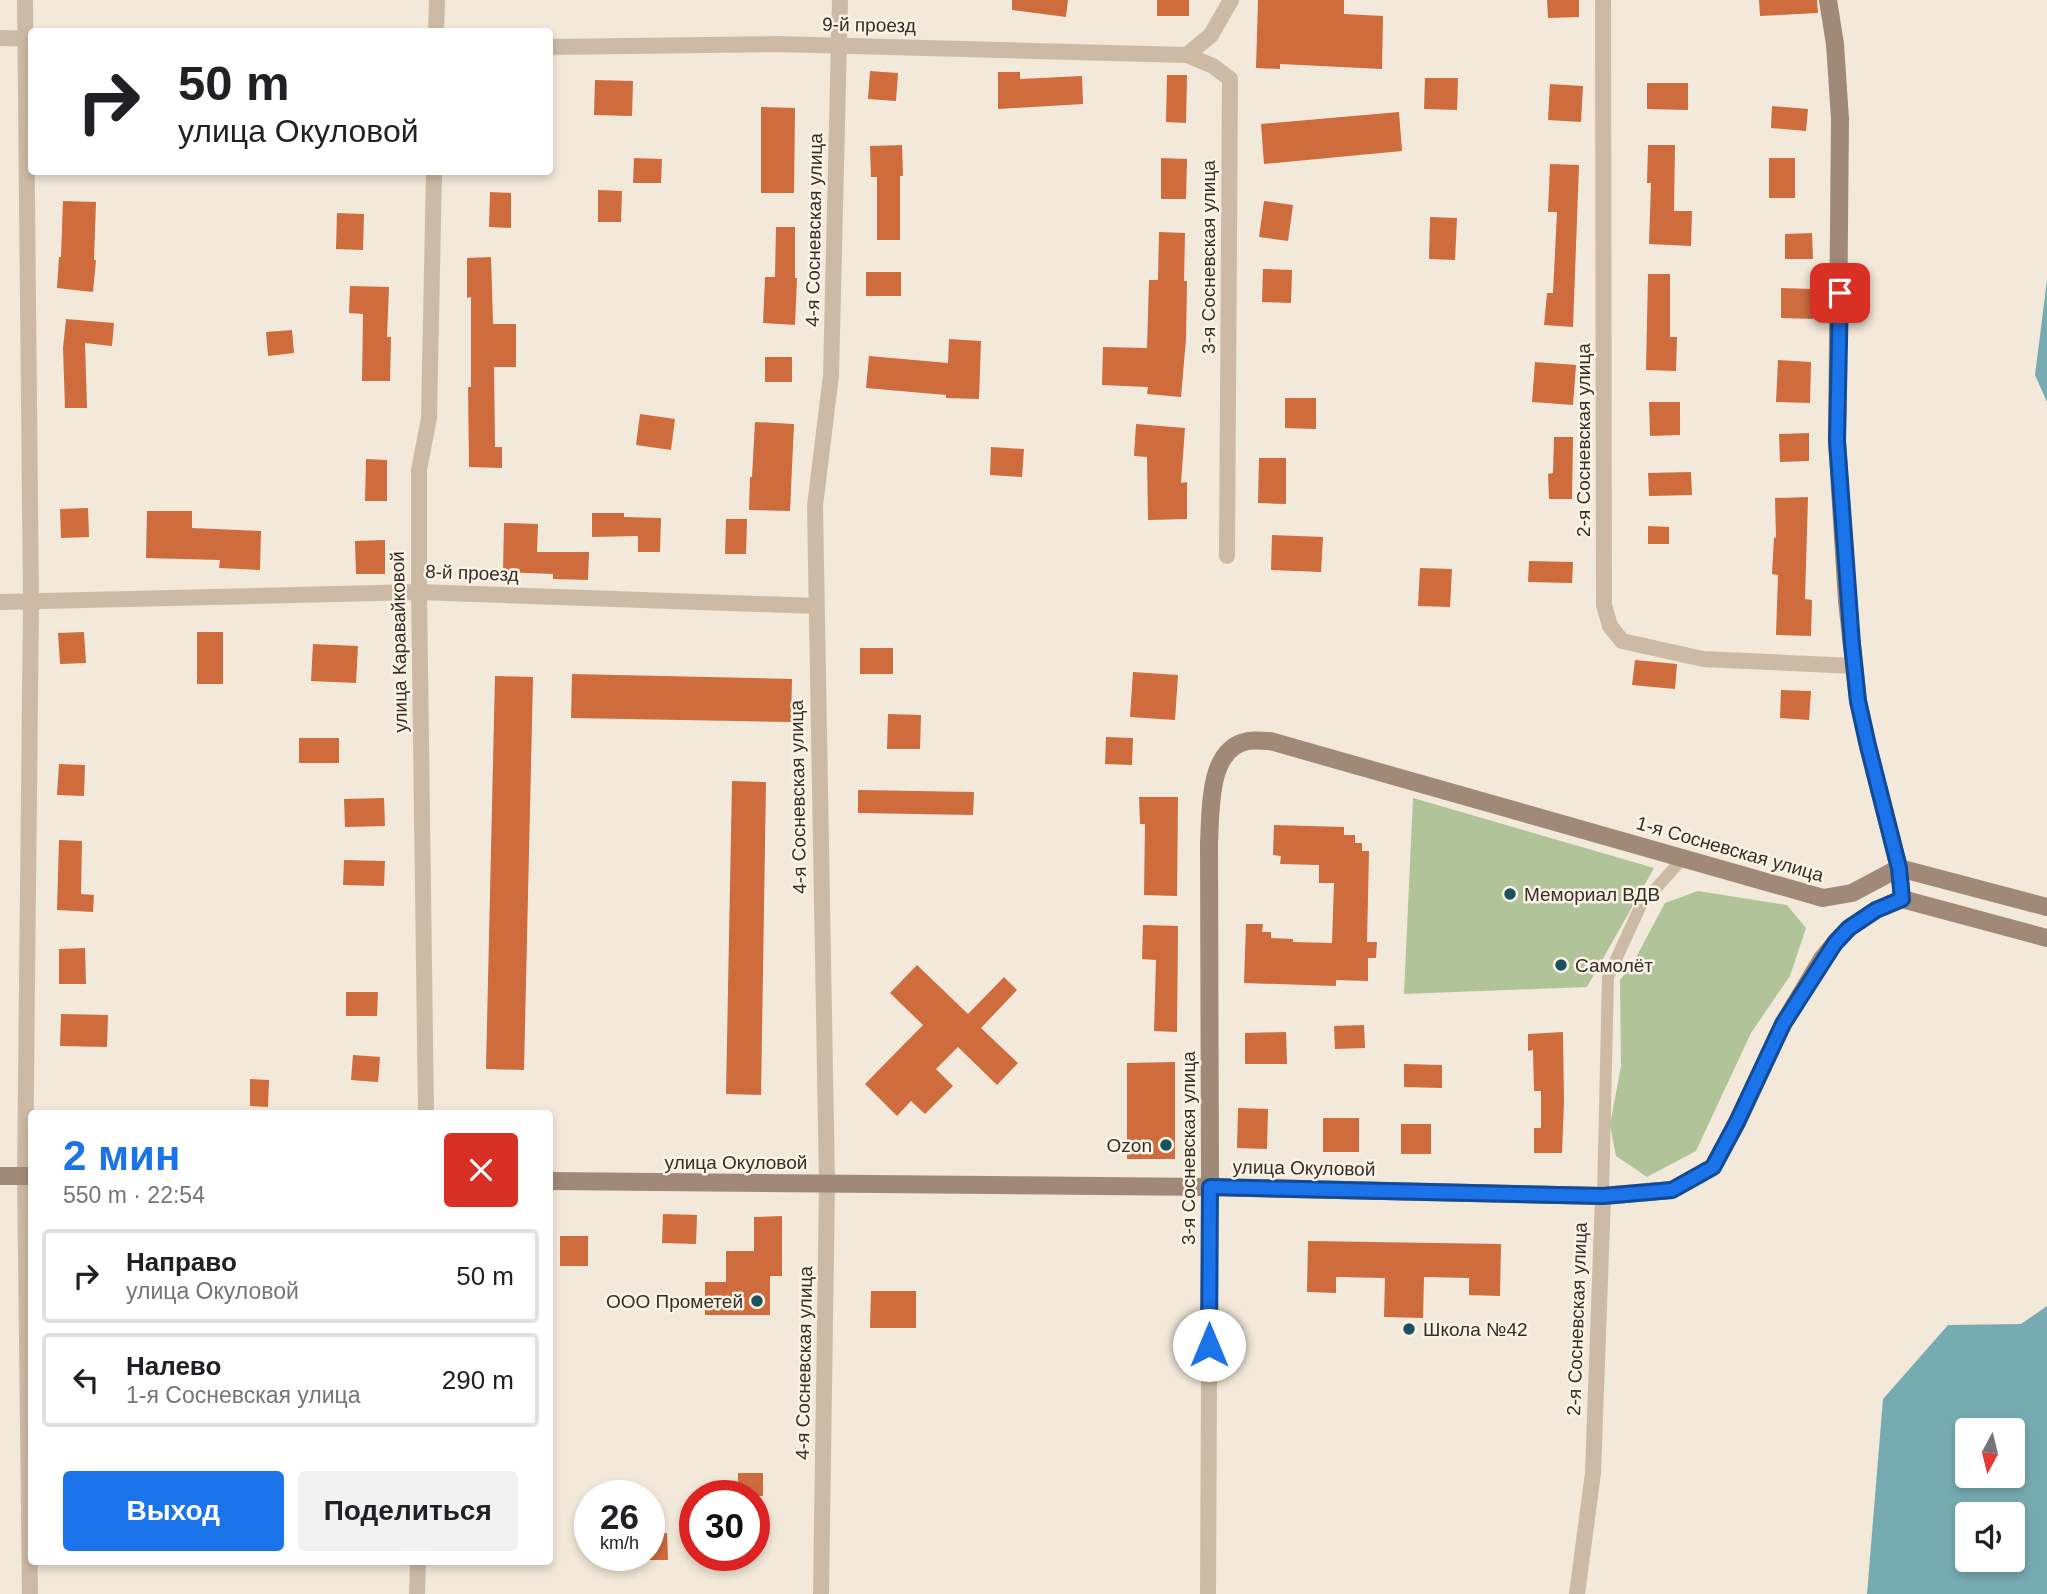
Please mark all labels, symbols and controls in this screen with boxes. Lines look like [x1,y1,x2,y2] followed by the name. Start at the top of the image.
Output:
[822,14,916,36] street label: 9-й проезд
[63,56,154,147] icon: right
[178,56,290,110] text: 50 m
[178,113,419,149] text: улица Окуловой
[802,133,826,327] street label: 4-я Сосневская улица
[1198,160,1219,354] street label: 3-я Сосневская улица
[1810,263,1870,323] pin
[1821,274,1859,312] icon: arrive
[1573,343,1594,537] street label: 2-я Сосневская улица
[387,551,411,733] street label: улица Каравайковой
[425,561,519,585] street label: 8-й проезд
[786,700,810,894] street label: 4-я Сосневская улица
[1634,812,1826,886] street label: 1-я Сосневская улица
[1524,884,1660,905] place label: Мемориал ВДВ
[1502,886,1518,902] marker: Мемориал ВДВ
[1575,955,1653,976] place label: Самолёт
[1553,957,1569,973] marker: Самолёт
[1178,1051,1199,1245] street label: 3-я Сосневская улица
[63,1132,180,1179] text: 2 мин
[444,1133,518,1207] button: close
[1107,1135,1152,1156] place label: Ozon
[1158,1137,1174,1153] marker: Ozon
[665,1152,807,1173] street label: улица Окуловой
[1232,1156,1376,1180] street label: улица Окуловой
[63,1182,205,1208] text: 550 m · 22:54
[1563,1221,1591,1416] street label: 2-я Сосневская улица
[126,1247,237,1277] text: Направо
[67,1257,105,1295] icon: right
[456,1261,514,1291] text: 50 m
[792,1266,816,1460] street label: 4-я Сосневская улица
[126,1278,299,1304] text: улица Окуловой
[606,1291,743,1312] place label: ООО Прометей
[749,1293,765,1309] marker: ООО Прометей
[1172,1308,1246,1382] position arrow
[1423,1319,1528,1340] place label: Школа №42
[1401,1321,1417,1337] marker: Школа №42
[126,1351,221,1381] text: Налево
[67,1361,105,1399] icon: left
[442,1365,514,1395] text: 290 m
[126,1382,361,1408] text: 1-я Сосневская улица
[1955,1418,2025,1488] north arrow
[1955,1418,2025,1572] map controls
[63,1471,284,1551] button: Выход
[298,1471,518,1551] button: Поделиться
[679,1480,770,1571] speed limit sign: 30
[600,1497,639,1536] text: 26
[1955,1502,2025,1572] button: sound
[600,1533,639,1553] text: km/h

